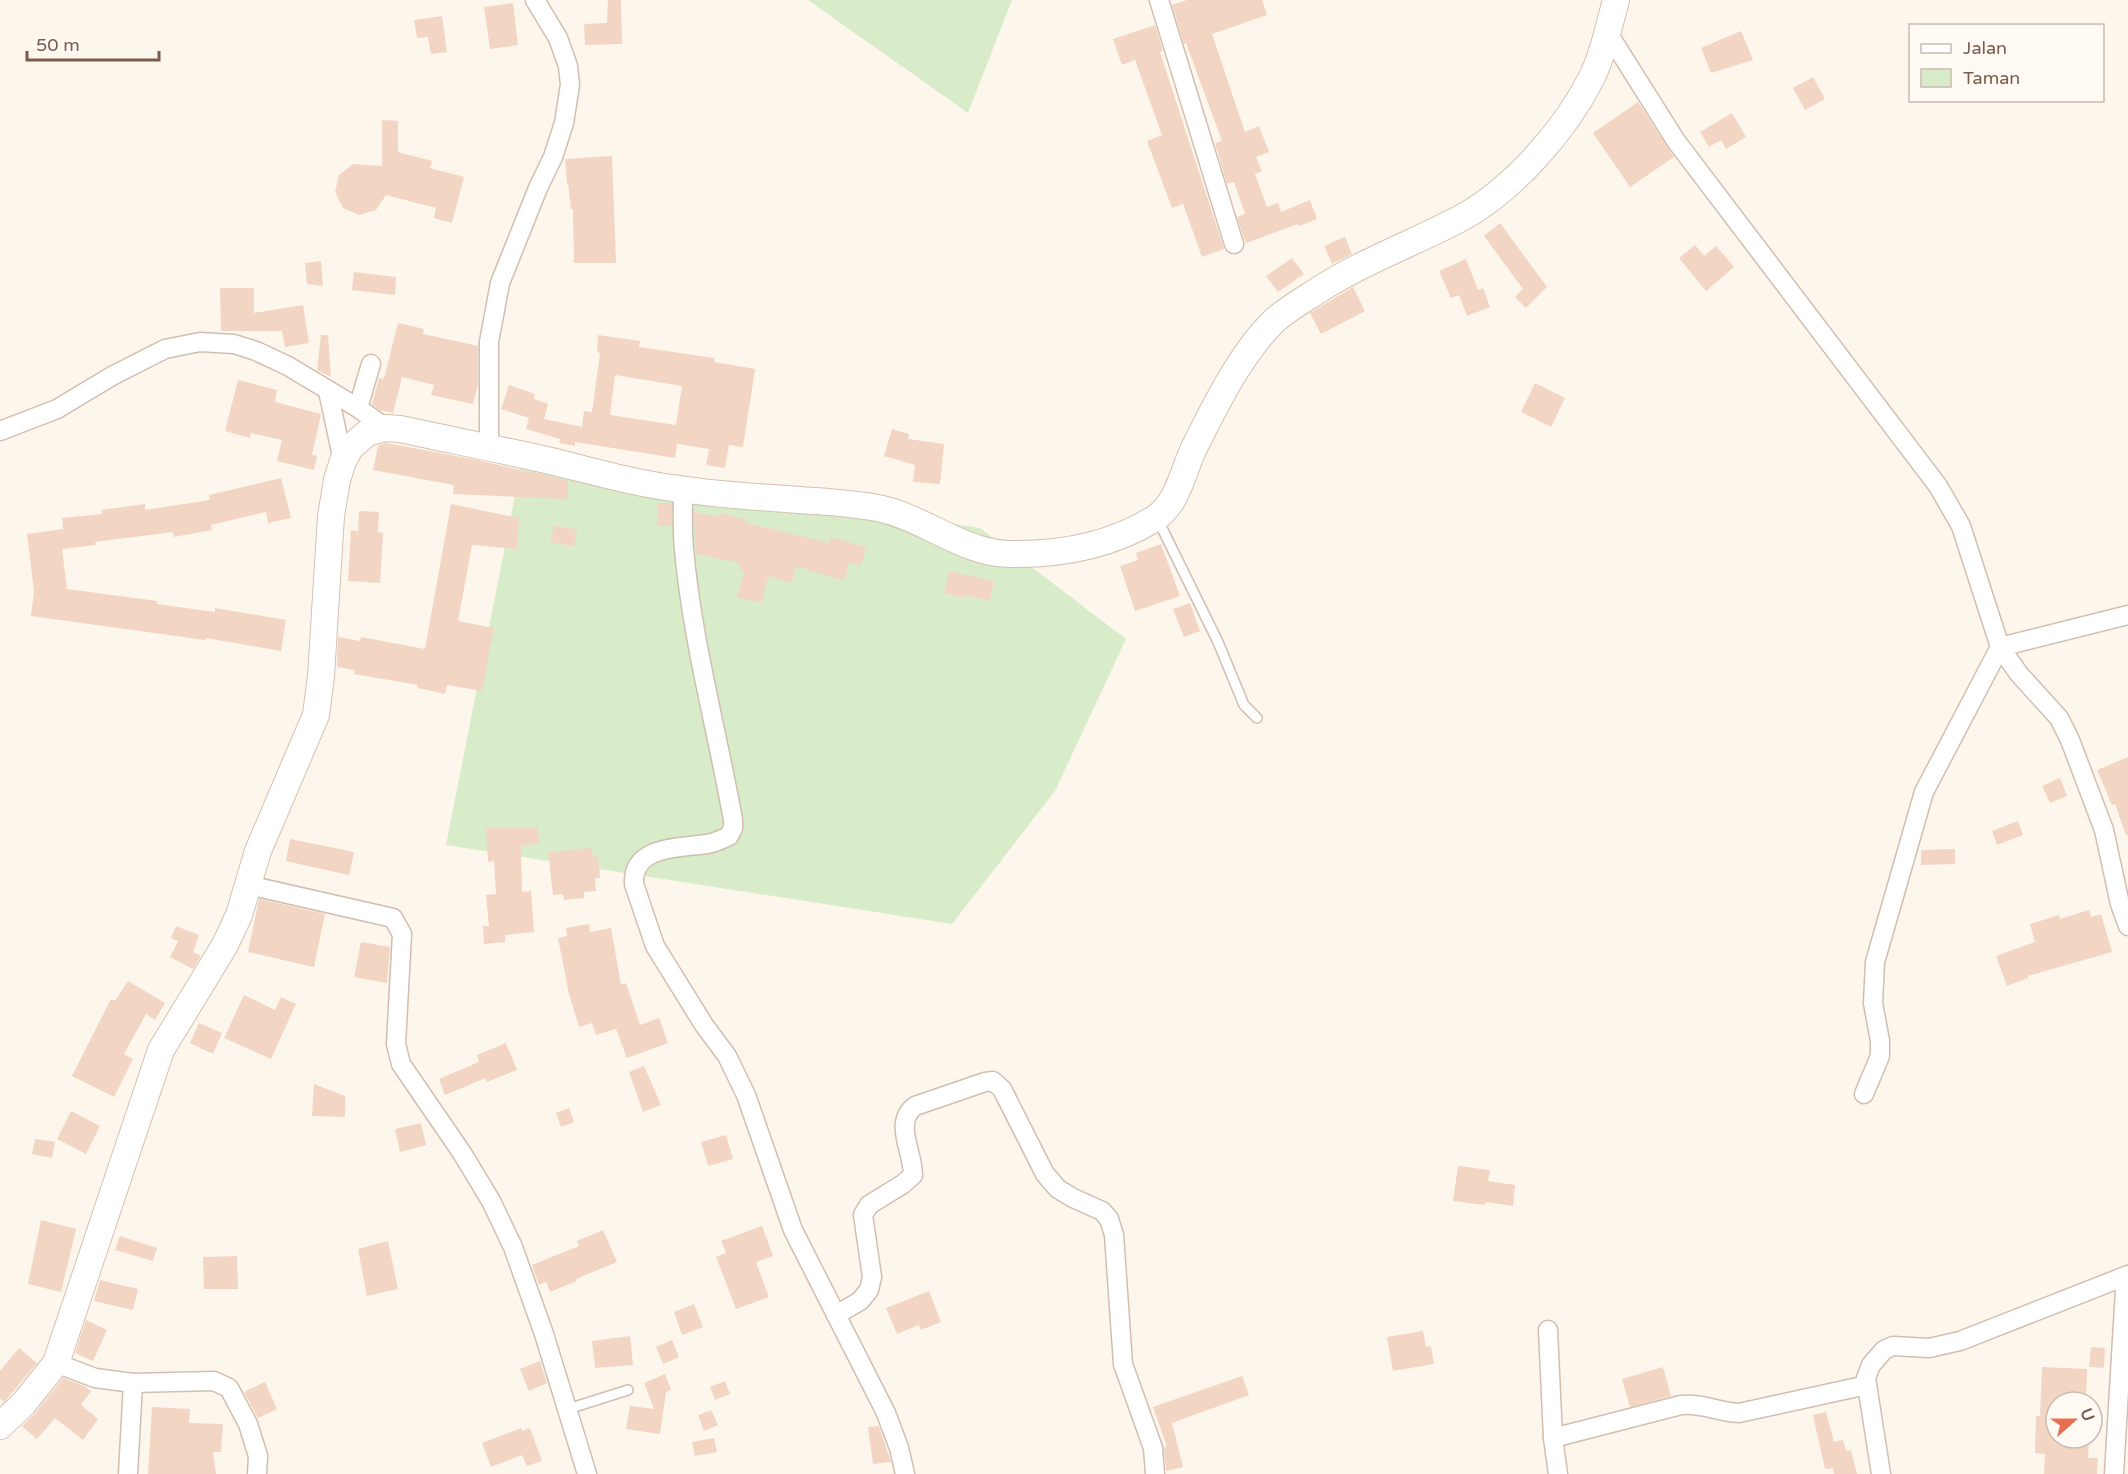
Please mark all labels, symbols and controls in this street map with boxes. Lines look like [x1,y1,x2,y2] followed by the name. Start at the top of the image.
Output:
[27,24,159,62] scale bar
[1909,24,2104,102] legend
[36,34,80,56] text: 50 m
[1963,37,2007,59] text: Jalan
[1963,67,2020,89] text: Taman
[2044,1390,2104,1450] north arrow
[2076,1406,2099,1424] text: U

